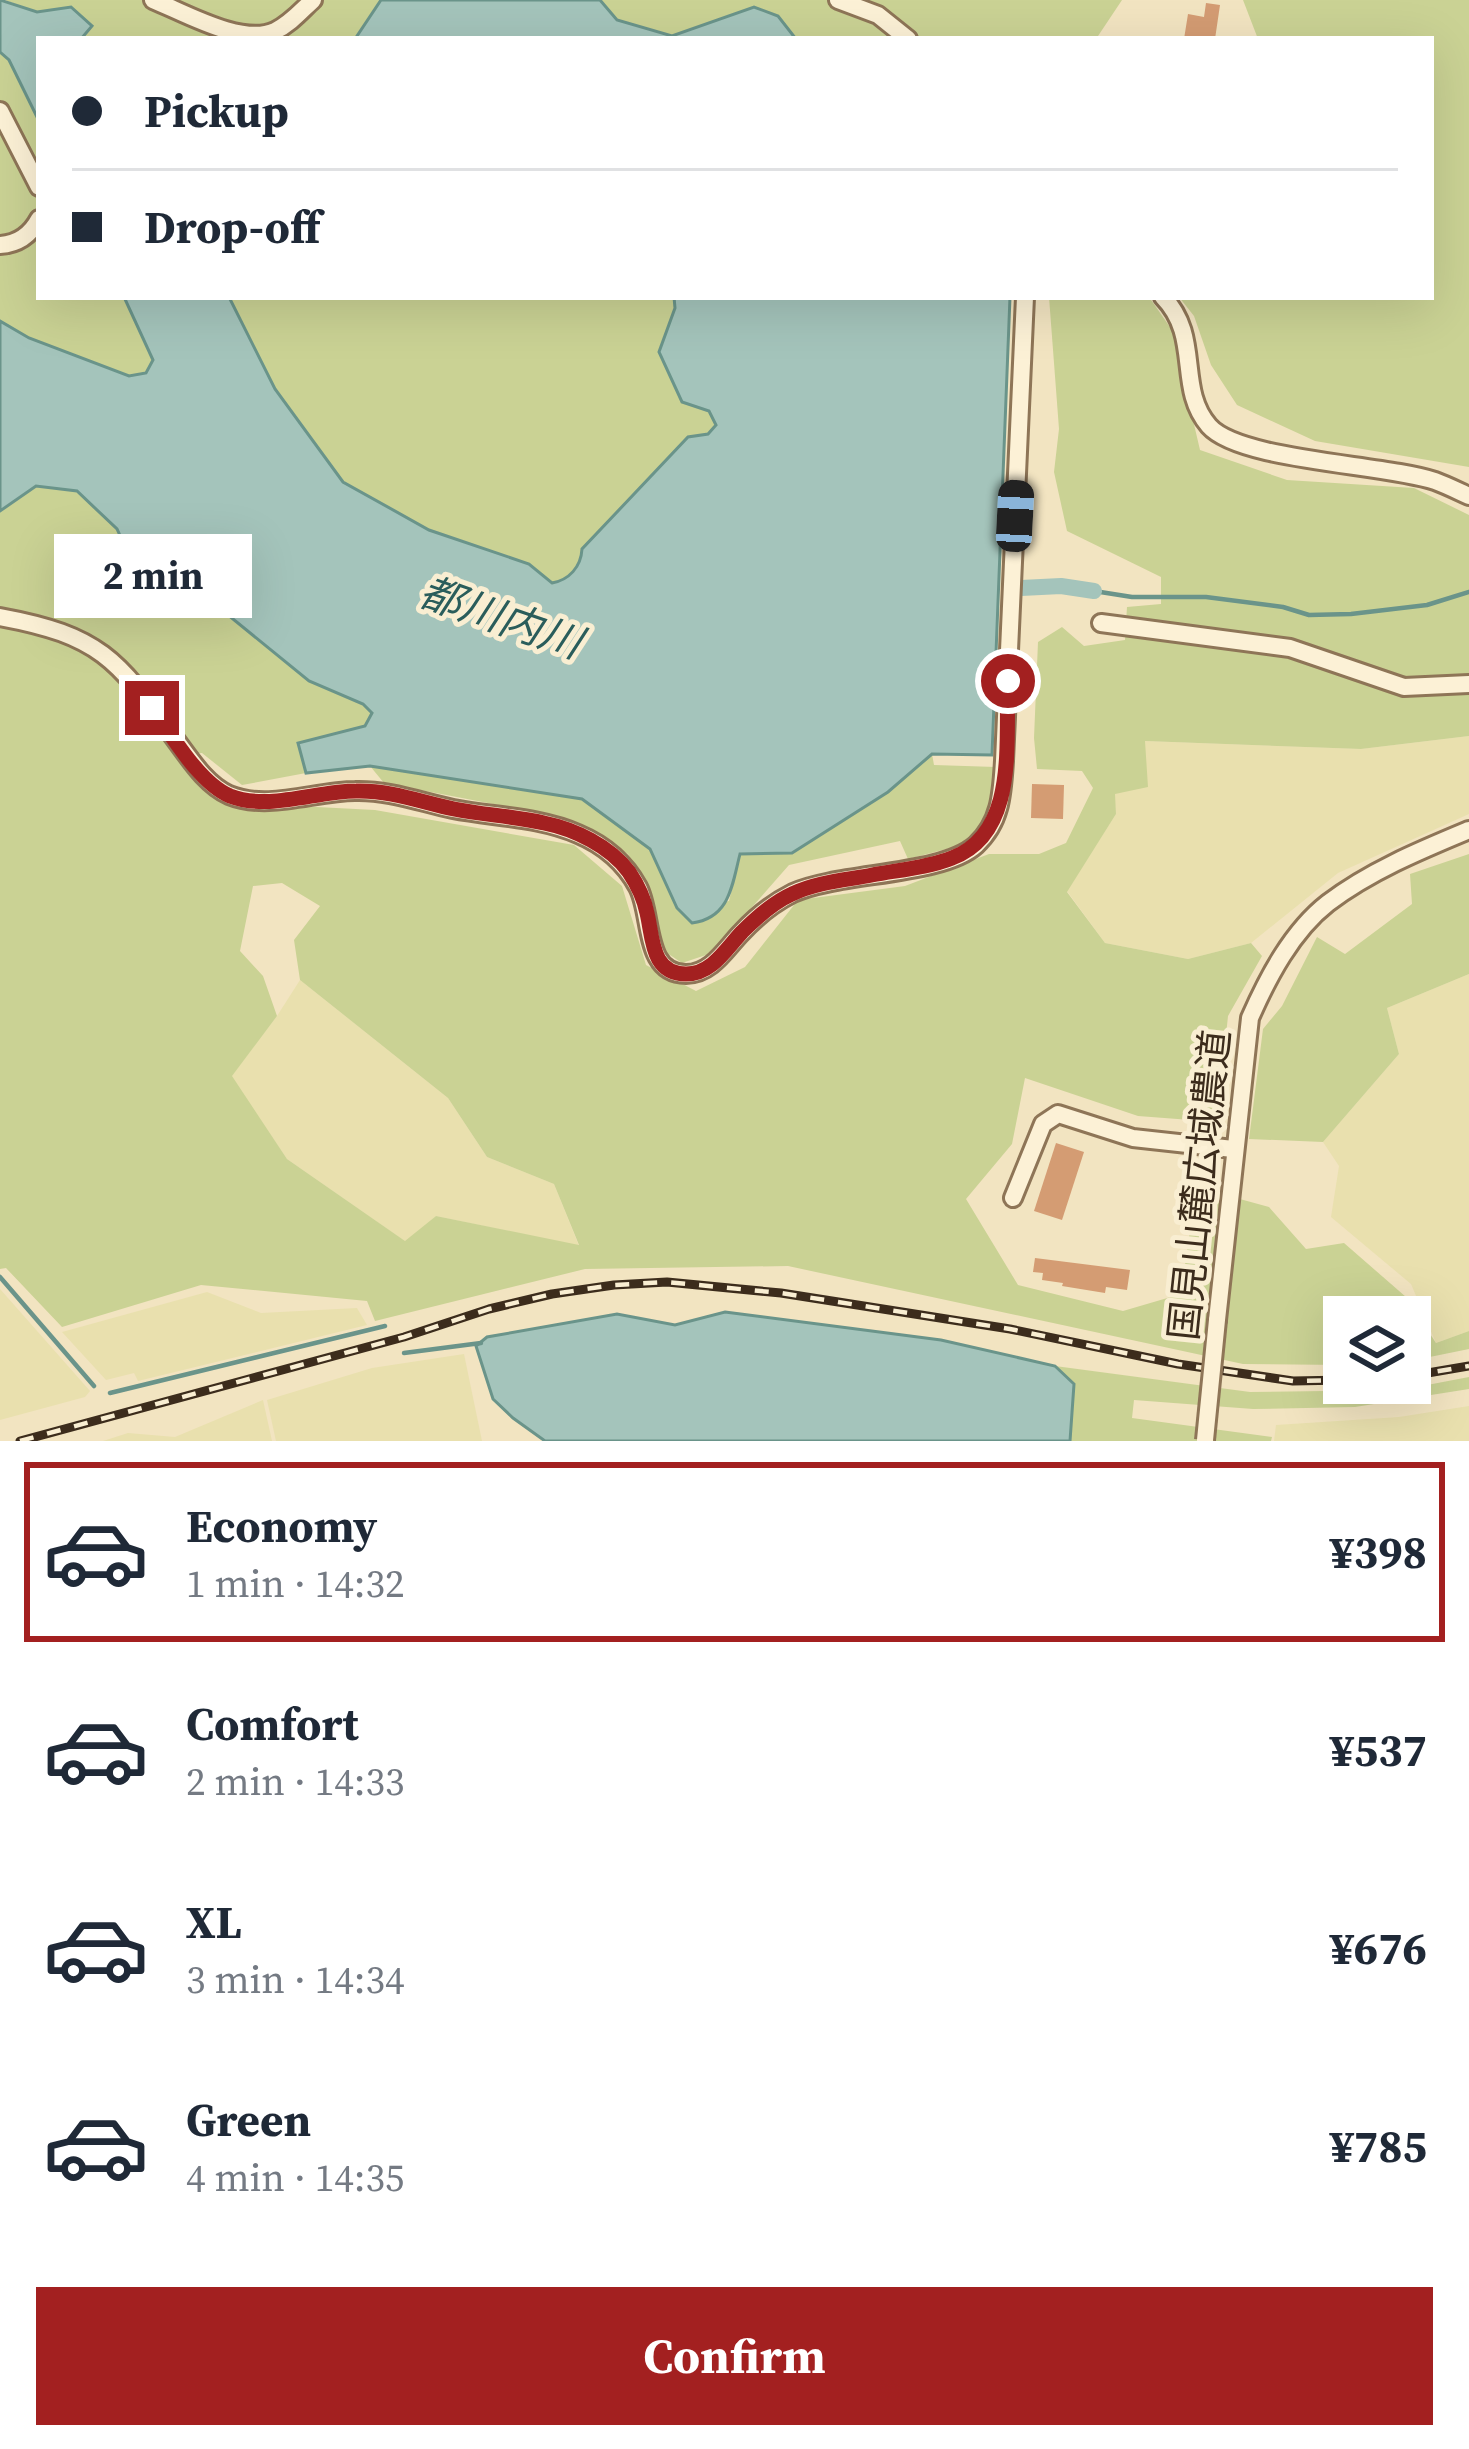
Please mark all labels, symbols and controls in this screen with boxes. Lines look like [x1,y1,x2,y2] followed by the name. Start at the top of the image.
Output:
[144,80,289,142] text: Pickup
[144,196,320,258] text: Drop-off
[995,479,1035,553] car
[53,534,251,618] callout: 2 min
[102,549,204,602] text: 2 min
[412,562,594,673] water label: 都川内川
[981,654,1035,708] route start
[125,681,179,735] route end
[1157,1027,1242,1343] street label: 国見山麓広域農道
[1323,1296,1431,1404] map controls
[1323,1296,1431,1404] button: layers
[186,1495,377,1557] text: Economy
[42,1498,150,1606] icon: car
[1329,1521,1427,1583] text: ¥398
[186,1557,405,1610] text: 1 min · 14:32
[186,1693,359,1755] text: Comfort
[42,1696,150,1804] icon: car
[1329,1719,1427,1781] text: ¥537
[186,1755,405,1808] text: 2 min · 14:33
[186,1891,242,1953] text: XL
[42,1894,150,2002] icon: car
[1329,1917,1427,1979] text: ¥676
[186,1953,405,2006] text: 3 min · 14:34
[186,2089,311,2151] text: Green
[42,2092,150,2200] icon: car
[1329,2115,1427,2177] text: ¥785
[186,2151,405,2204] text: 4 min · 14:35
[36,2287,1433,2425] button: Confirm

